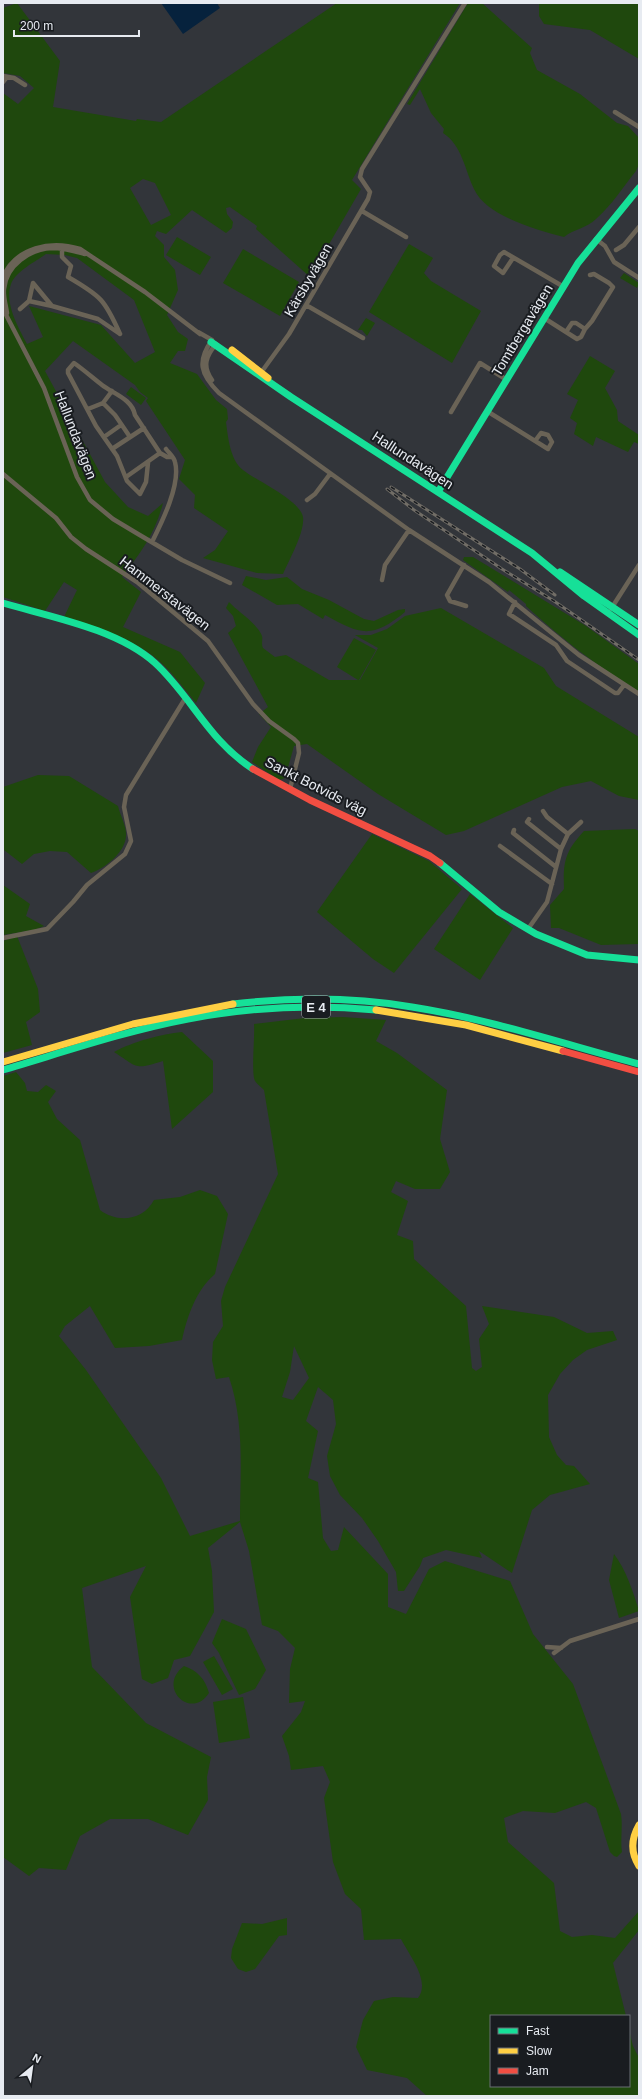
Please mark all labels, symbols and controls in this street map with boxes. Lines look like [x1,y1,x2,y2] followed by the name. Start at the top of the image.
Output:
[14,12,139,38] scale bar
[20,19,53,33] text: 200 m
[281,241,335,319] street label: Kärsbyvägen
[488,281,556,379] street label: Tomtbergavägen
[52,389,100,481] street label: Hallundavägen
[369,428,457,492] street label: Hallundavägen
[117,553,213,633] street label: Hammerstavägen
[262,753,370,819] street label: Sankt Botvids väg
[302,996,330,1018] road number: E 4
[490,2015,630,2087] legend
[526,2024,550,2038] text: Fast
[526,2044,552,2058] text: Slow
[12,2047,52,2087] north arrow
[30,2051,43,2065] text: N
[526,2064,549,2078] text: Jam

